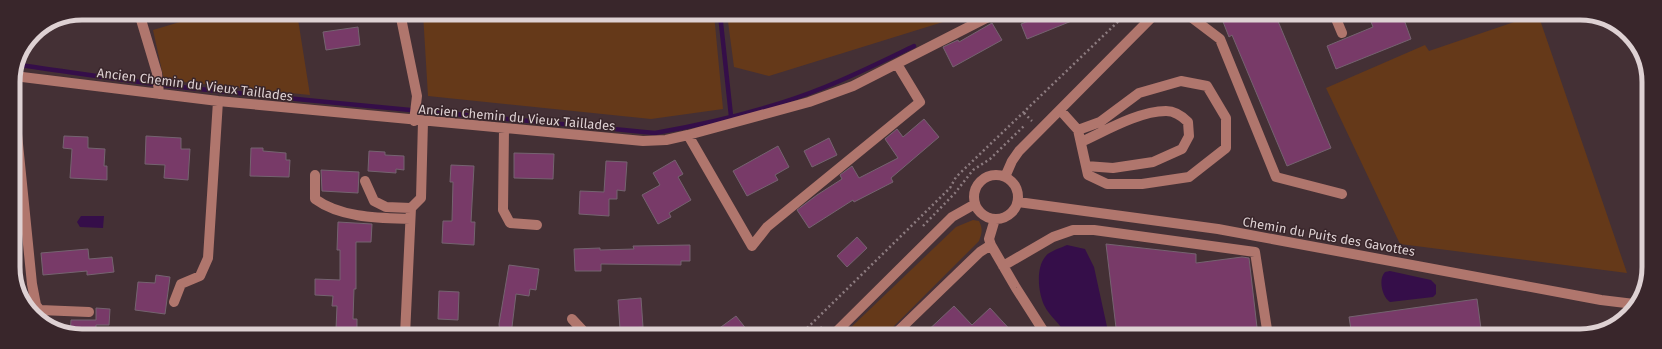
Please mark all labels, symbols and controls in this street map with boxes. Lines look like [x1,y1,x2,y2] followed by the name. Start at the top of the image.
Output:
[96,65,294,104] street label: Ancien Chemin du Vieux Taillades
[418,101,616,134] street label: Ancien Chemin du Vieux Taillades
[1241,214,1416,259] street label: Chemin du Puits des Gavottes

